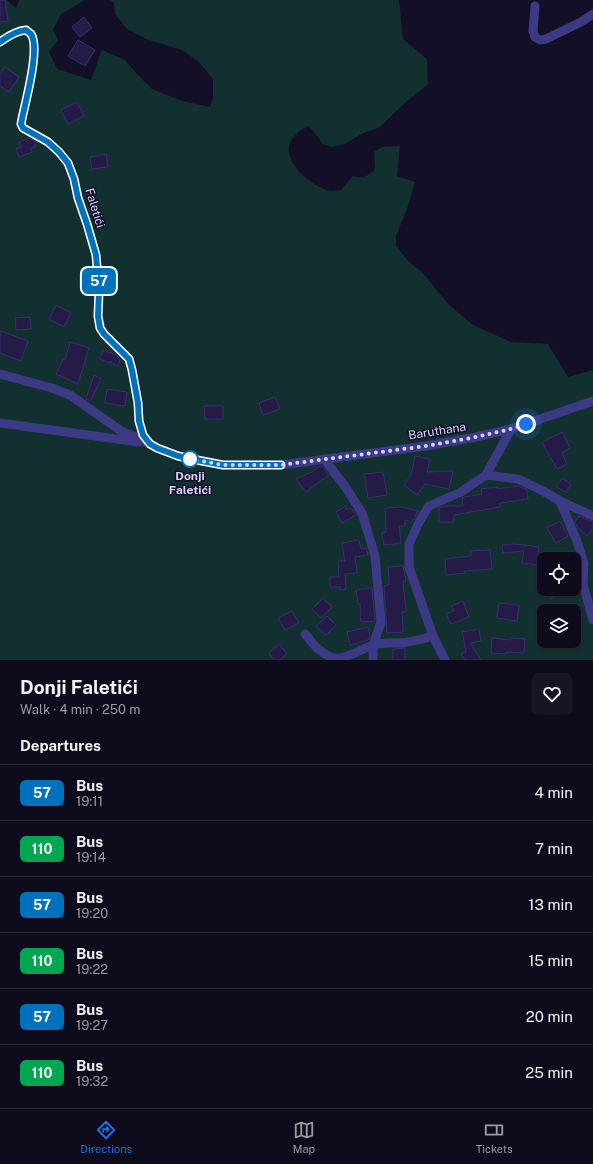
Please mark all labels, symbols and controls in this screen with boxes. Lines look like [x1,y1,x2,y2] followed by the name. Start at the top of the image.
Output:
[82,187,108,229] street label: Faletići
[81,268,117,294] line badge: 57
[90,273,108,289] text: 57
[516,414,536,434] your location
[407,420,467,442] street label: Baruthana
[181,450,199,468] marker: Donji Faletići
[169,469,211,497] place label: Donji Faletići
[537,552,581,648] map controls
[537,552,581,596] button: locate
[537,604,581,648] button: layers
[531,673,573,715] button: heart
[20,676,138,698] text: Donji Faletići
[20,702,140,717] text: Walk · 4 min · 250 m
[20,737,101,754] text: Departures
[76,777,103,794] text: Bus
[534,784,573,801] text: 4 min
[33,785,51,801] text: 57
[76,794,103,809] text: 19:11
[76,833,103,850] text: Bus
[535,840,573,857] text: 7 min
[31,841,53,857] text: 110
[76,850,106,865] text: 19:14
[76,889,103,906] text: Bus
[528,896,573,913] text: 13 min
[33,897,51,913] text: 57
[76,906,108,921] text: 19:20
[76,945,103,962] text: Bus
[528,952,573,969] text: 15 min
[31,953,53,969] text: 110
[76,962,108,977] text: 19:22
[76,1001,103,1018] text: Bus
[526,1008,573,1025] text: 20 min
[33,1009,51,1025] text: 57
[76,1018,108,1033] text: 19:27
[76,1057,103,1074] text: Bus
[525,1064,573,1081] text: 25 min
[31,1065,53,1081] text: 110
[76,1074,108,1089] text: 19:32
[80,1119,132,1155] tab: Directions
[293,1119,315,1155] tab: Map
[476,1119,513,1155] tab: Tickets

